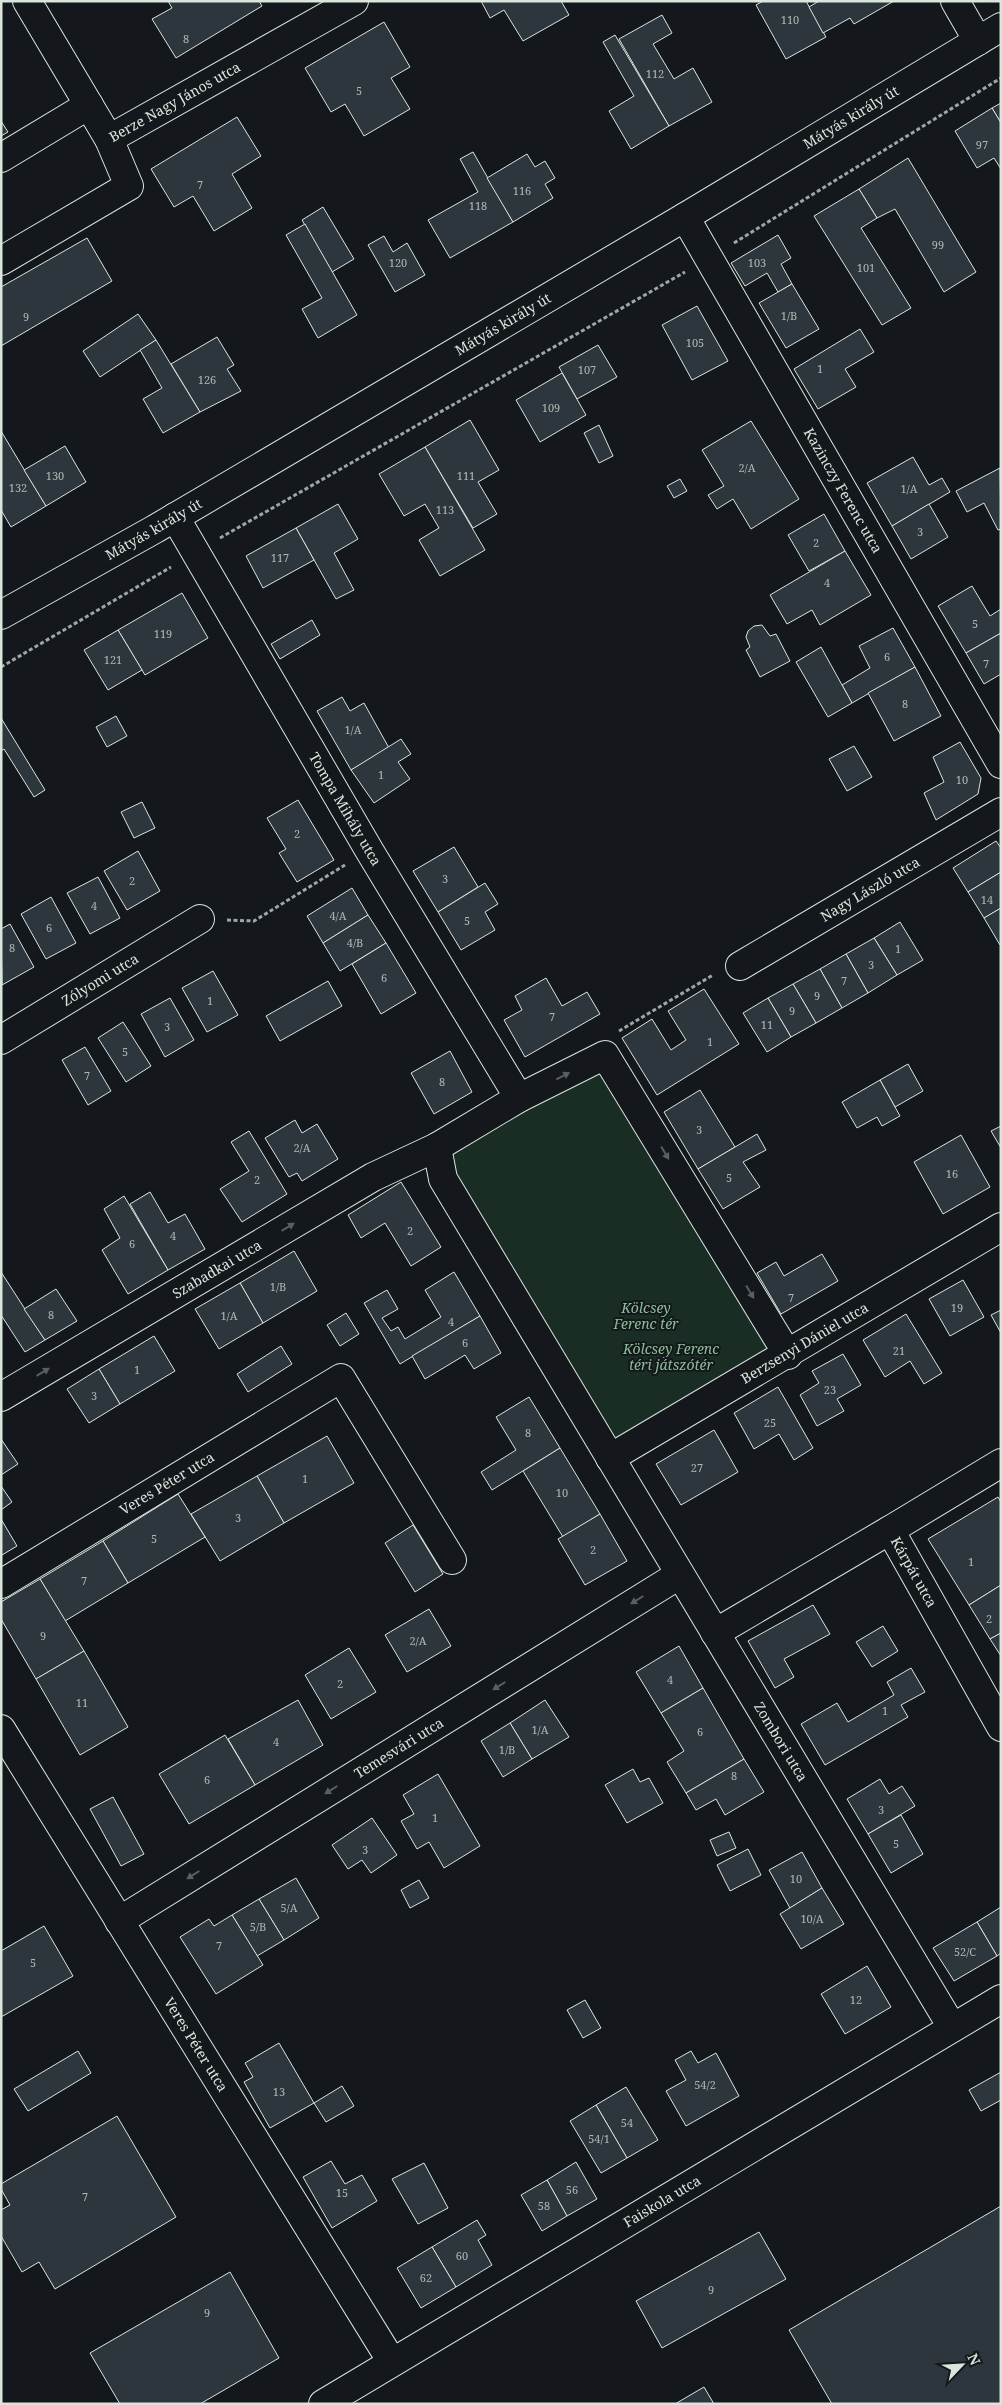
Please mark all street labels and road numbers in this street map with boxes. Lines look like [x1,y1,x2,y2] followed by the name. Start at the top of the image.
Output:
[105,57,244,146] street label: Berze Nagy János utca
[799,81,902,153] street label: Mátyás király út
[451,288,554,359] street label: Mátyás király út
[800,424,887,556] street label: Kazinczy Ferenc utca
[102,494,205,564] street label: Mátyás király út
[305,749,386,869] street label: Tompa Mihály utca
[817,852,923,926] street label: Nagy László utca
[58,949,142,1010] street label: Zólyomi utca
[169,1235,265,1303] street label: Szabadkai utca
[737,1298,872,1388] street label: Berzsenyi Dániel utca
[116,1447,218,1519] street label: Veres Péter utca
[887,1533,942,1611] street label: Kárpát utca
[750,1698,812,1785] street label: Zombori utca
[350,1713,447,1782] street label: Temesvári utca
[160,1994,233,2095] street label: Veres Péter utca
[620,2171,704,2231] street label: Faiskola utca

